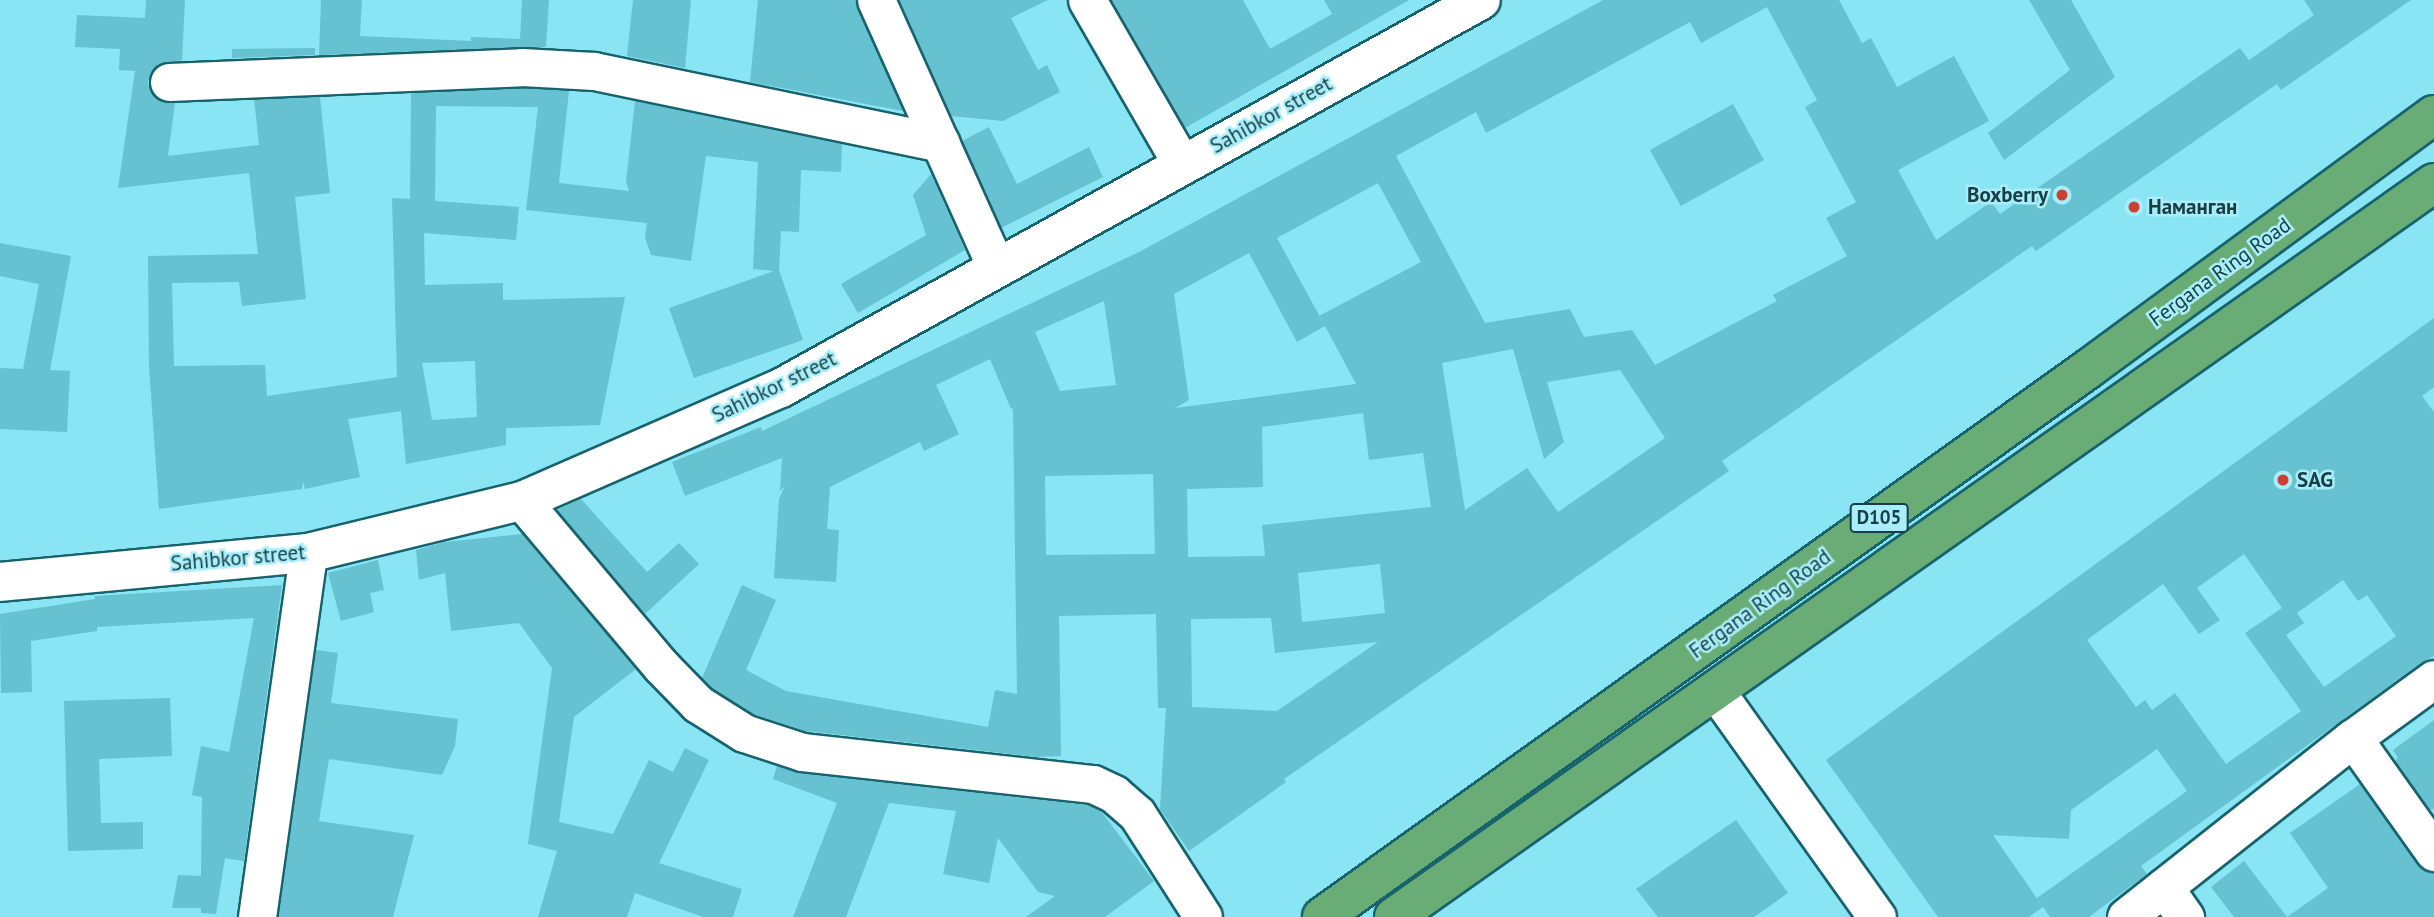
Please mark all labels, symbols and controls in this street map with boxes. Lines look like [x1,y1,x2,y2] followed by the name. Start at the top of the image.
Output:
[1206,71,1336,159] street label: Sahibkor street
[1967,182,2048,208] place label: Boxberry
[2054,187,2070,203] marker: Boxberry
[2148,194,2237,220] place label: Наманган
[2126,199,2142,215] marker: Наманган
[2144,212,2296,332] street label: Fergana Ring Road
[708,346,840,428] street label: Sahibkor street
[2297,467,2333,493] place label: SAG
[2275,472,2291,488] marker: SAG
[1849,503,1909,534] road number: D105
[170,540,306,576] street label: Sahibkor street
[1684,544,1836,664] street label: Fergana Ring Road

